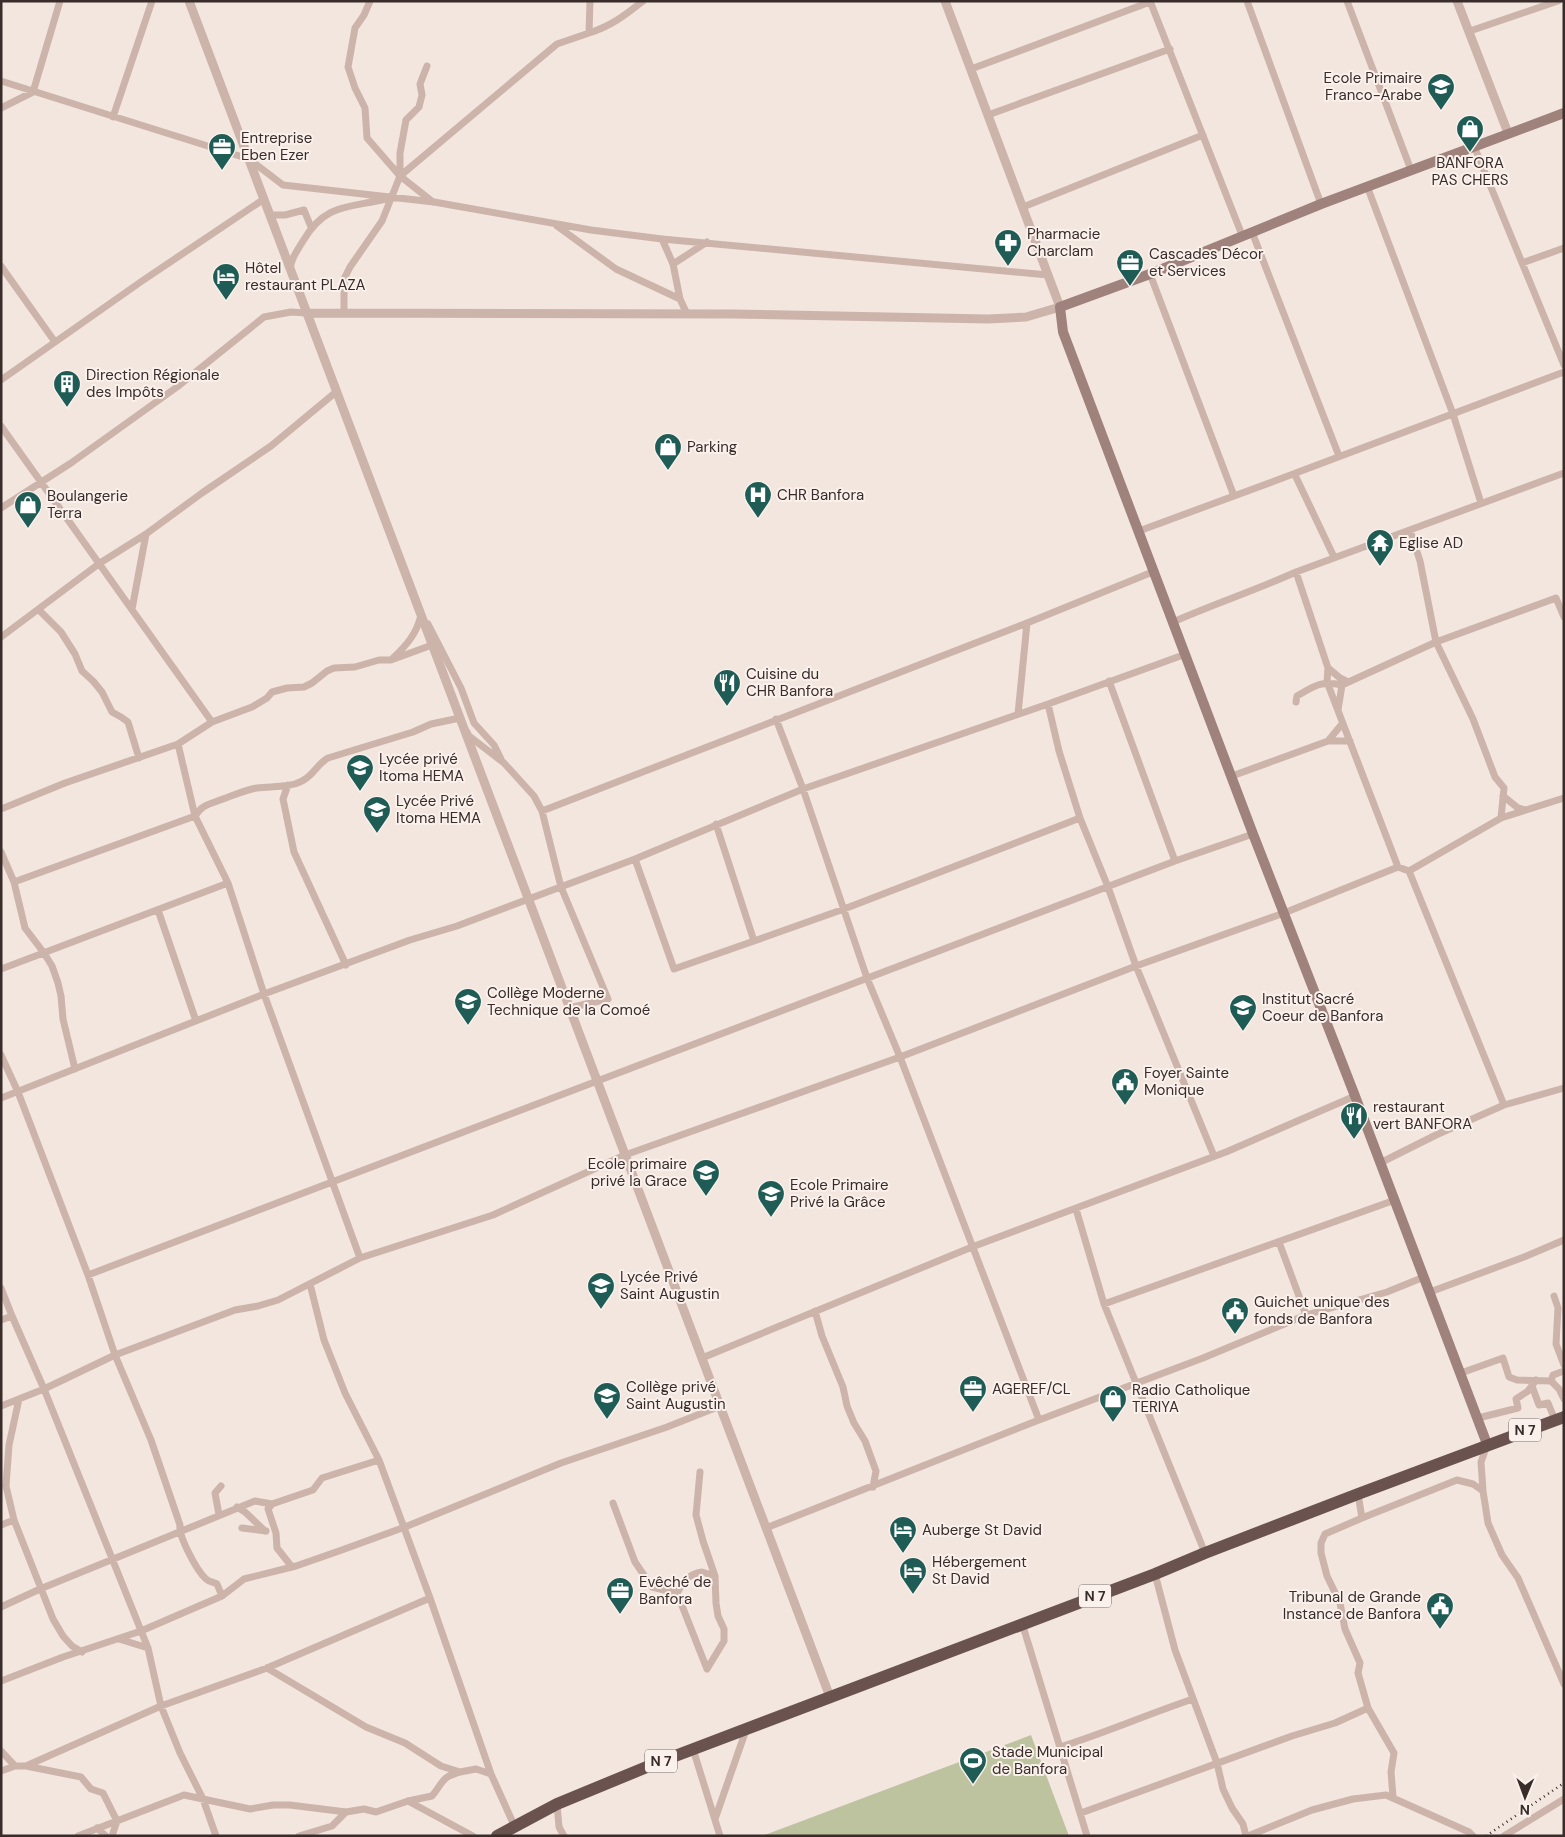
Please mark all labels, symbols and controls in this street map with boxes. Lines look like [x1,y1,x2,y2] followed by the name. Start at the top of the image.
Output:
[1323,68,1422,105] place label: Ecole Primaire Franco-Arabe
[1426,72,1456,111] school or university icon: Ecole Primaire Franco-Arabe
[1455,114,1485,153] shop icon: BANFORA PAS CHERS
[241,128,312,165] place label: Entreprise Eben Ezer
[207,132,237,171] office icon: Entreprise Eben Ezer
[1431,153,1509,190] place label: BANFORA PAS CHERS
[1027,224,1100,261] place label: Pharmacie Charclam
[993,228,1023,267] pharmacy icon: Pharmacie Charclam
[1149,244,1264,281] place label: Cascades Décor et Services
[1115,248,1145,287] office icon: Cascades Décor et Services
[245,258,365,295] place label: Hôtel restaurant PLAZA
[211,262,241,301] hotel icon: Hôtel restaurant PLAZA
[86,365,220,402] place label: Direction Régionale des Impôts
[52,369,82,408] building icon: Direction Régionale des Impôts
[653,432,683,471] shop icon: Parking
[687,437,737,457] place label: Parking
[743,480,773,519] hospital icon: CHR Banfora
[777,485,864,505] place label: CHR Banfora
[47,486,128,523] place label: Boulangerie Terra
[13,490,43,529] shop icon: Boulangerie Terra
[1365,528,1395,567] temple icon: Eglise AD
[1399,533,1463,553] place label: Eglise AD
[746,664,833,701] place label: Cuisine du CHR Banfora
[712,668,742,707] restaurant icon: Cuisine du CHR Banfora
[379,749,464,786] place label: Lycée privé Itoma HEMA
[345,753,375,792] school or university icon: Lycée privé Itoma HEMA
[396,791,481,828] place label: Lycée Privé Itoma HEMA
[362,795,392,834] school or university icon: Lycée Privé Itoma HEMA
[487,983,650,1020] place label: Collège Moderne Technique de la Comoé
[453,987,483,1026] school or university icon: Collège Moderne Technique de la Comoé
[1262,989,1383,1026] place label: Institut Sacré Coeur de Banfora
[1228,993,1258,1032] school or university icon: Institut Sacré Coeur de Banfora
[1144,1063,1229,1100] place label: Foyer Sainte Monique
[1110,1067,1140,1106] public building icon: Foyer Sainte Monique
[1373,1097,1472,1134] place label: restaurant vert BANFORA
[1339,1101,1369,1140] restaurant icon: restaurant vert BANFORA
[588,1154,687,1191] place label: Ecole primaire privé la Grace
[691,1158,721,1197] school or university icon: Ecole primaire privé la Grace
[790,1175,889,1212] place label: Ecole Primaire Privé la Grâce
[756,1179,786,1218] school or university icon: Ecole Primaire Privé la Grâce
[620,1267,720,1304] place label: Lycée Privé Saint Augustin
[586,1271,616,1310] school or university icon: Lycée Privé Saint Augustin
[1254,1292,1390,1329] place label: Guichet unique des fonds de Banfora
[1220,1296,1250,1335] public building icon: Guichet unique des fonds de Banfora
[958,1374,988,1413] office icon: AGEREF/CL
[626,1377,726,1414] place label: Collège privé Saint Augustin
[992,1379,1071,1399] place label: AGEREF/CL
[1132,1380,1250,1417] place label: Radio Catholique TERIYA
[592,1381,622,1420] school or university icon: Collège privé Saint Augustin
[1098,1384,1128,1423] shop icon: Radio Catholique TERIYA
[1509,1418,1541,1442] road number: N 7
[888,1515,918,1554] hotel icon: Auberge St David
[922,1520,1042,1540] place label: Auberge St David
[932,1552,1027,1589] place label: Hébergement St David
[898,1556,928,1595] hotel icon: Hébergement St David
[639,1572,711,1609] place label: Evêché de Banfora
[605,1576,635,1615] office icon: Evêché de Banfora
[1079,1584,1111,1608] road number: N 7
[1283,1587,1421,1624] place label: Tribunal de Grande Instance de Banfora
[1425,1591,1455,1630] public building icon: Tribunal de Grande Instance de Banfora
[992,1742,1103,1779] place label: Stade Municipal de Banfora
[958,1746,988,1785] sports icon: Stade Municipal de Banfora
[645,1750,677,1772] road number: N 7
[1500,1772,1550,1822] north arrow
[1520,1801,1530,1819] text: N

